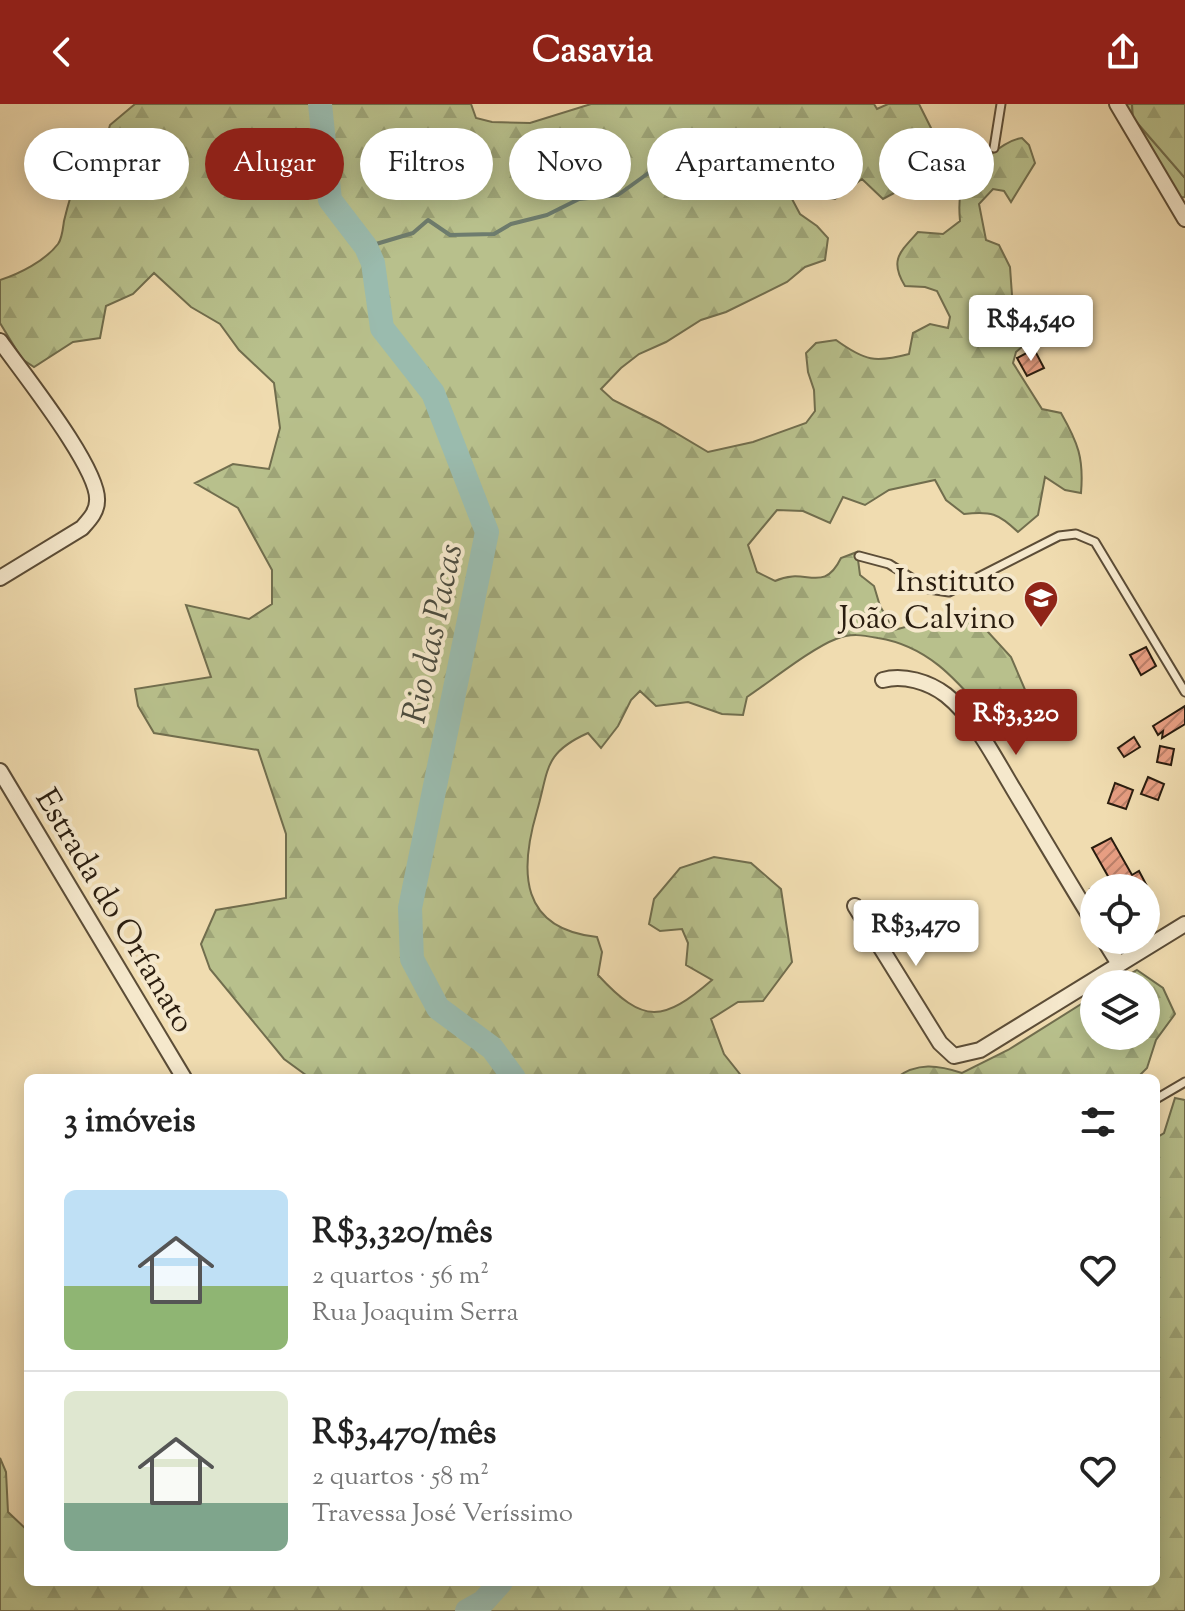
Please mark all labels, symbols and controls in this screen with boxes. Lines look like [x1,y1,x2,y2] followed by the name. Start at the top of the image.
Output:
[532,26,653,78] text: Casavia
[40,30,84,74] icon: back
[1101,30,1145,74] icon: share
[24,128,189,200] chip: Comprar
[205,128,344,200] chip: Alugar
[360,128,493,200] chip: Filtros
[509,128,631,200] chip: Novo
[647,128,863,200] chip: Apartamento
[879,128,994,200] chip: Casa
[957,295,1105,363] pin: R$4,540
[987,302,1075,339] text: R$4,540
[392,540,477,728] water label: Rio das Pacas
[837,560,1015,643] place label: Instituto João Calvino
[1022,579,1060,629] school or university icon: Instituto João Calvino
[942,689,1090,757] pin: R$3,320
[973,696,1059,733] text: R$3,320
[22,781,205,1042] street label: Estrada do Orfanato
[1080,874,1160,1050] map controls
[1080,874,1160,954] button: locate
[842,900,990,968] pin: R$3,470
[872,907,960,944] text: R$3,470
[1080,970,1160,1050] button: layers
[64,1098,196,1147] text: 3 imóveis
[1076,1100,1120,1144] icon: filters
[312,1209,493,1258] text: R$3,320/mês
[128,1222,224,1318] icon: home
[1076,1248,1120,1292] icon: heart
[312,1258,489,1295] text: 2 quartos · 56 m²
[312,1295,519,1332] text: Rua Joaquim Serra
[312,1410,496,1459] text: R$3,470/mês
[128,1423,224,1519] icon: home
[1076,1449,1120,1493] icon: heart
[312,1459,489,1496] text: 2 quartos · 58 m²
[312,1496,573,1533] text: Travessa José Veríssimo

